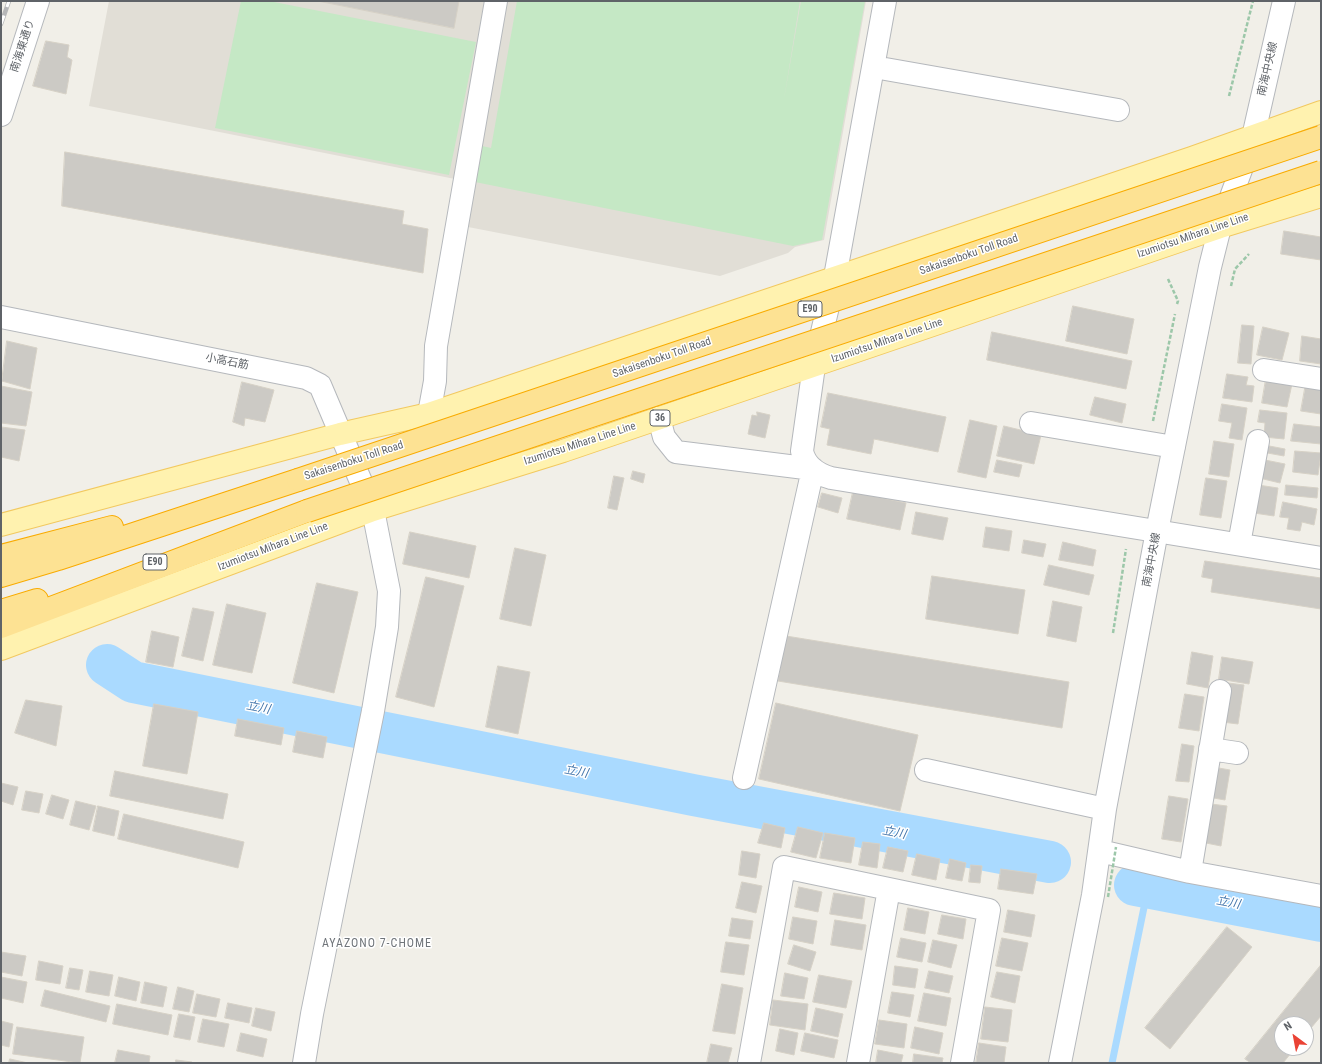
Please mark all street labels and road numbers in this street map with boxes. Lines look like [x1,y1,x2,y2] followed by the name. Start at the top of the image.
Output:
[8,18,38,74] street label: 南海東通り
[1255,41,1281,97] street label: 南海中央線
[1136,211,1250,261] street label: Izumiotsu Mihara Line Line
[918,232,1020,278] street label: Sakaisenboku Toll Road
[798,301,822,317] road number: E90
[830,316,944,366] street label: Izumiotsu Mihara Line Line
[611,335,713,381] street label: Sakaisenboku Toll Road
[204,351,250,373] street label: 小高石筋
[650,410,670,426] road number: 36
[522,420,638,468] street label: Izumiotsu Mihara Line Line
[303,439,405,483] street label: Sakaisenboku Toll Road
[216,520,330,574] street label: Izumiotsu Mihara Line Line
[1140,532,1164,588] street label: 南海中央線
[143,554,167,570] road number: E90

